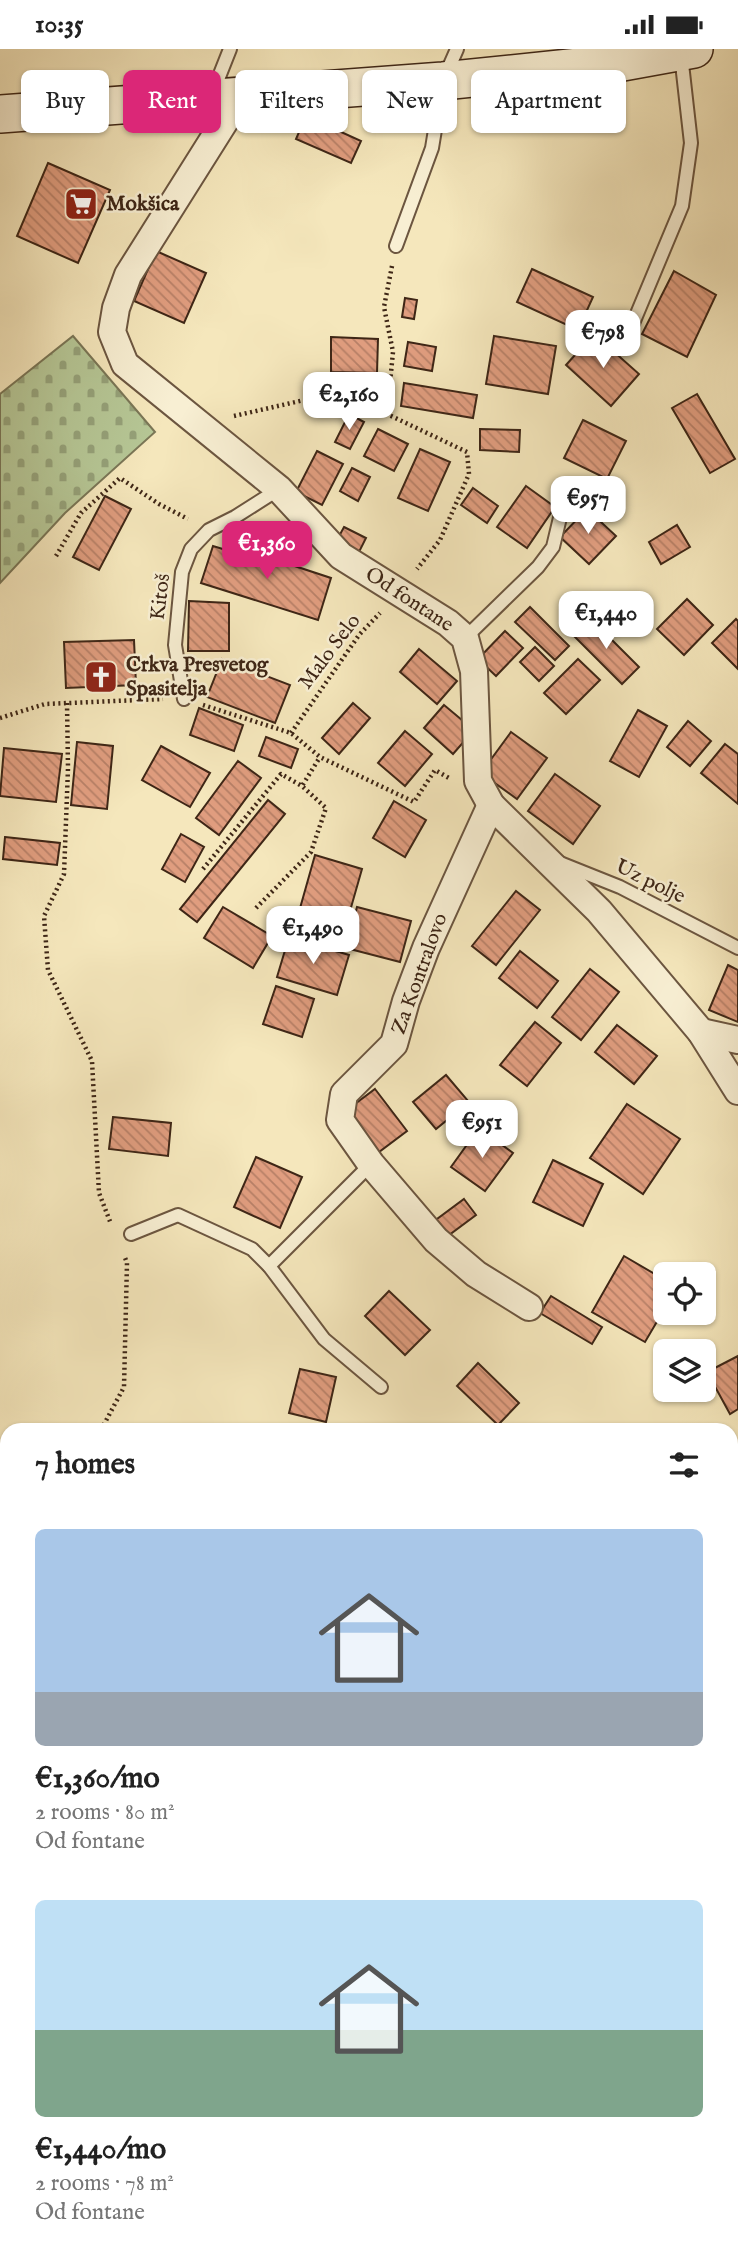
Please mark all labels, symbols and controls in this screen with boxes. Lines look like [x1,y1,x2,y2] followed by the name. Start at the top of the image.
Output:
[35,8,83,41] text: 10:35
[21,70,109,133] chip: Buy
[123,70,221,133] chip: Rent
[235,70,348,133] chip: Filters
[362,70,457,133] chip: New
[471,70,626,133] chip: Apartment
[62,185,100,223] supermarket icon: Mokšica
[106,191,180,218] place label: Mokšica
[562,311,644,370] pin: €798
[581,318,625,347] text: €798
[292,373,406,432] pin: €2,160
[319,380,379,409] text: €2,160
[547,477,629,536] pin: €957
[567,484,609,513] text: €957
[210,521,324,581] pin: €1,360
[238,529,296,558] text: €1,360
[360,561,459,639] street label: Od fontane
[145,572,177,622] street label: Kitoš
[549,591,663,651] pin: €1,440
[575,599,637,628] text: €1,440
[293,609,367,695] street label: Malo Selo
[126,652,269,703] place label: Crkva Presvetog Spasitelja
[82,658,120,696] church icon: Crkva Presvetog Spasitelja
[611,854,690,911] street label: Uz polje
[256,907,370,966] pin: €1,490
[386,910,454,1038] street label: Za Kontralovo
[282,914,344,943] text: €1,490
[441,1101,523,1160] pin: €951
[462,1108,502,1137] text: €951
[653,1262,716,1402] map controls
[653,1262,716,1325] button: locate
[653,1339,716,1402] button: layers
[35,1446,135,1484] text: 7 homes
[665,1446,703,1484] icon: filters
[306,1575,432,1701] icon: home
[35,1760,160,1798] text: €1,360/mo
[35,1798,175,1827] text: 2 rooms · 80 m²
[35,1827,145,1856] text: Od fontane
[306,1946,432,2072] icon: home
[35,2131,166,2169] text: €1,440/mo
[35,2169,174,2198] text: 2 rooms · 78 m²
[35,2198,145,2227] text: Od fontane

